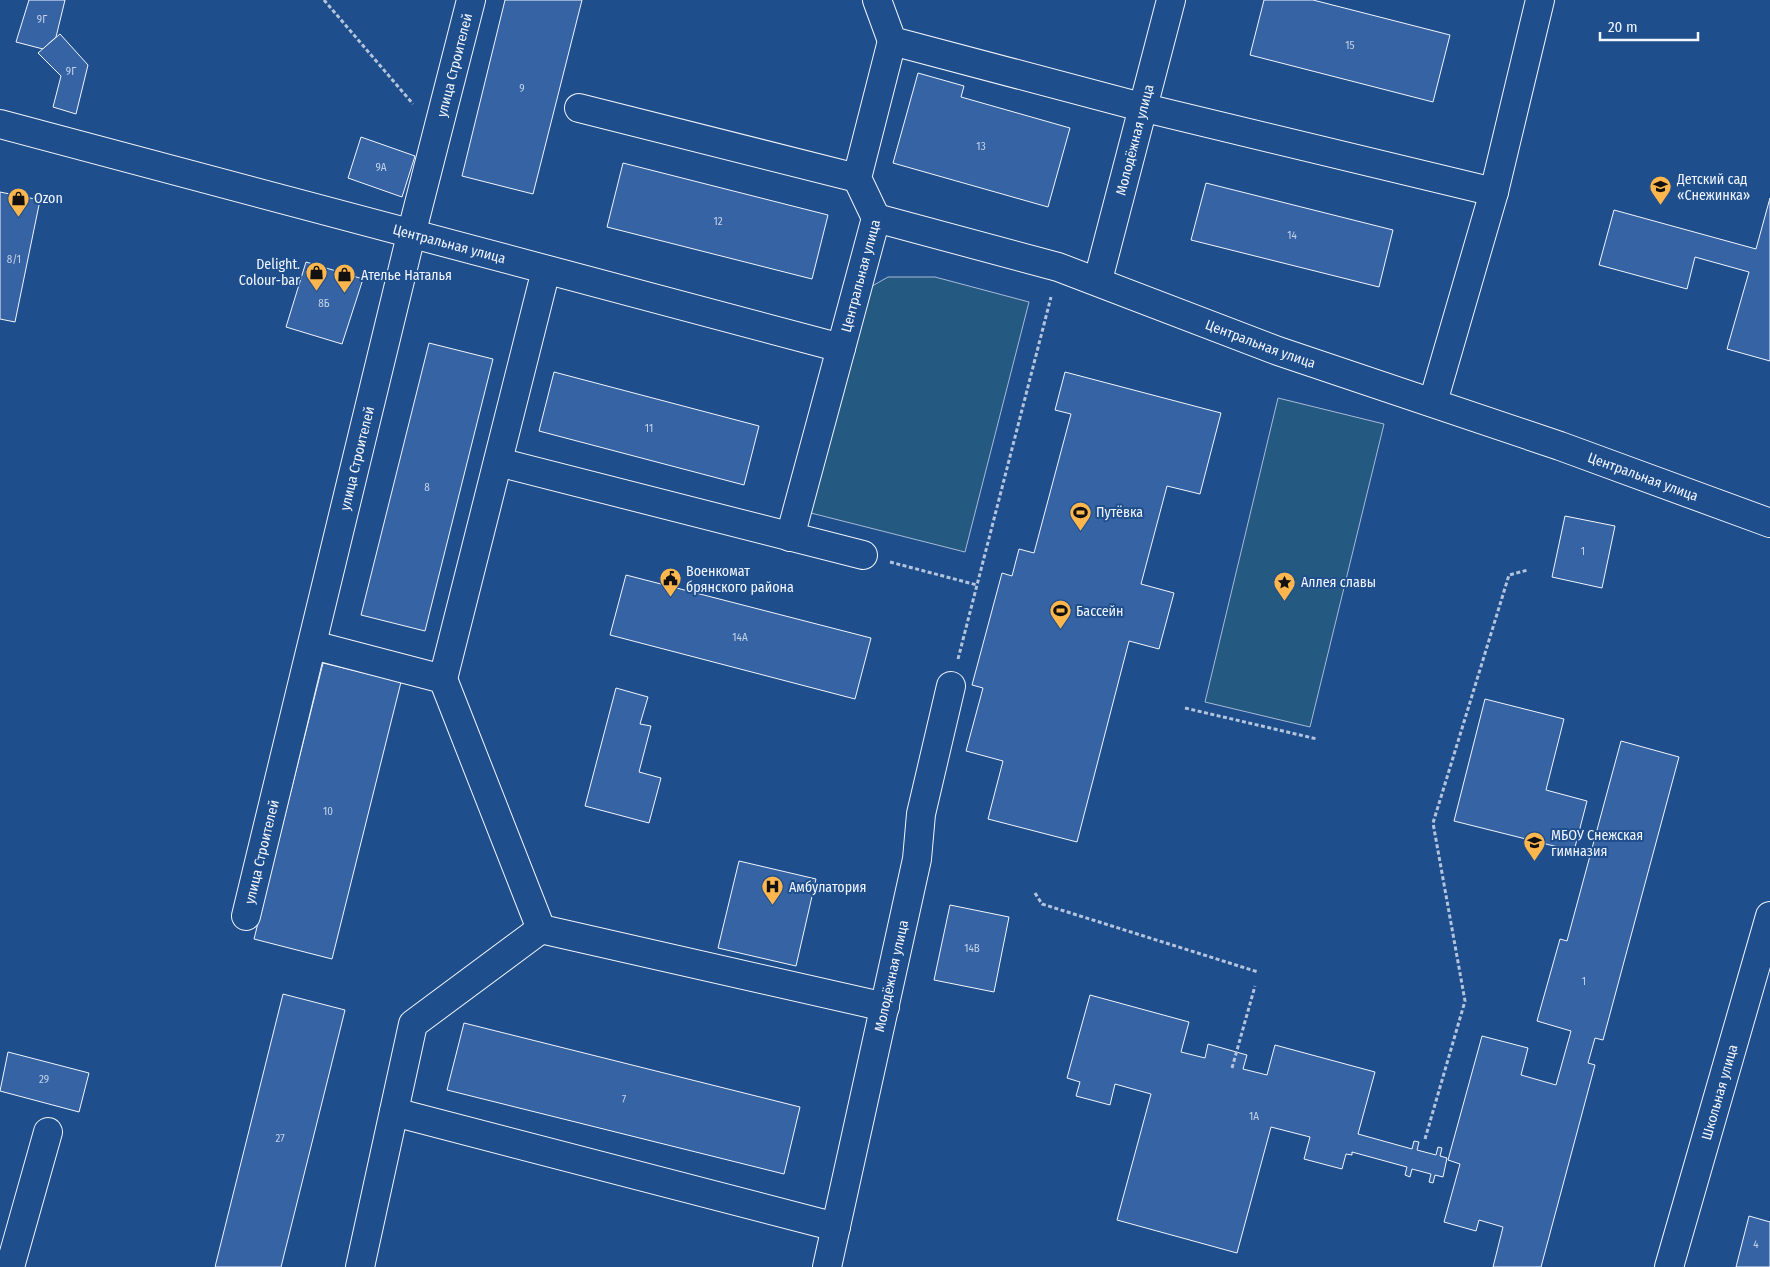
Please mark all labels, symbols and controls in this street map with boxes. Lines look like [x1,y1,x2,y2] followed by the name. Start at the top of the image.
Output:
[1600,10,1698,42] scale bar
[433,12,476,119] street label: улица Строителей
[37,13,47,26] house number: 9Г
[1608,18,1638,36] text: 20 m
[1345,39,1355,52] house number: 15
[66,65,76,78] house number: 9Г
[519,82,525,95] house number: 9
[1112,82,1158,197] street label: Молодёжная улица
[976,140,986,153] house number: 13
[375,161,387,174] house number: 9А
[1676,171,1750,204] place label: Детский сад «Снежинка»
[1649,175,1673,206] school or university icon: Детский сад «Снежинка»
[6,186,30,217] shop icon: Ozon
[34,190,63,207] place label: Ozon
[713,215,723,228] house number: 12
[838,218,884,334] street label: Центральная улица
[391,221,508,267] street label: Центральная улица
[1287,229,1297,242] house number: 14
[7,253,21,266] house number: 8/1
[239,256,300,289] place label: Delight. Colour-bar
[304,260,328,291] shop icon: Delight. Colour-bar
[333,263,357,294] shop icon: Ателье Наталья
[361,267,452,284] place label: Ателье Наталья
[318,297,330,310] house number: 8Б
[1203,316,1318,372] street label: Центральная улица
[337,405,378,512] street label: улица Строителей
[645,422,653,435] house number: 11
[1585,449,1700,505] street label: Центральная улица
[424,481,430,494] house number: 8
[1068,500,1092,531] sports icon: Путёвка
[1096,504,1143,521] place label: Путёвка
[1581,545,1585,558] house number: 1
[686,563,794,596] place label: Военкомат брянского района
[658,567,682,598] public building icon: Военкомат брянского района
[1273,570,1297,601] place icon: Аллея славы
[1301,574,1376,591] place label: Аллея славы
[1048,599,1072,630] sports icon: Бассейн
[1076,603,1124,620] place label: Бассейн
[732,631,748,644] house number: 14А
[241,798,283,906] street label: улица Строителей
[323,805,333,818] house number: 10
[1551,827,1643,860] place label: МБОУ Снежская гимназия
[1523,831,1547,862] school or university icon: МБОУ Снежская гимназия
[761,875,785,906] hospital icon: Амбулатория
[789,879,867,896] place label: Амбулатория
[871,918,912,1034] street label: Молодёжная улица
[964,942,980,955] house number: 14В
[1582,975,1586,988] house number: 1
[1698,1042,1742,1142] street label: Школьная улица
[39,1073,49,1086] house number: 29
[622,1093,627,1106] house number: 7
[1249,1110,1259,1123] house number: 1А
[275,1132,285,1145] house number: 27
[1753,1238,1759,1251] house number: 4

